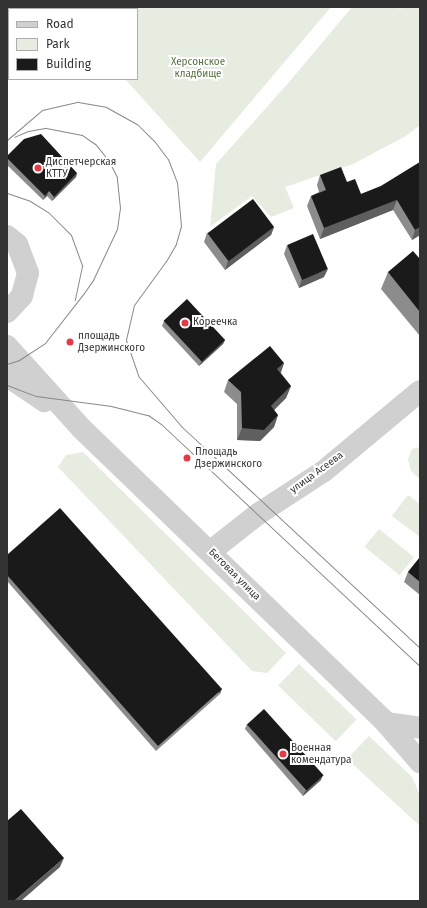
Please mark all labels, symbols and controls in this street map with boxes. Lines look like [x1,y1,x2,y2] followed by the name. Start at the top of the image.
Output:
[8,8,138,80] legend
[46,17,74,31] text: Road
[46,37,70,51] text: Park
[171,56,225,80] park label: Херсонское кладбище
[46,57,91,71] text: Building
[46,156,116,180] place label: Диспетчерская КТТУ
[33,163,43,173] marker: Диспетчерская КТТУ
[193,317,237,329] place label: Кореечка
[180,318,190,328] marker: Кореечка
[78,330,145,354] place label: площадь Дзержинского
[65,337,75,347] marker: площадь Дзержинского
[195,446,262,470] place label: Площадь Дзержинского
[288,450,346,496] street label: улица Асеева
[182,453,192,463] marker: Площадь Дзержинского
[206,547,262,603] street label: Беговая улица
[291,742,352,766] place label: Военная комендатура
[278,749,288,759] marker: Военная комендатура

